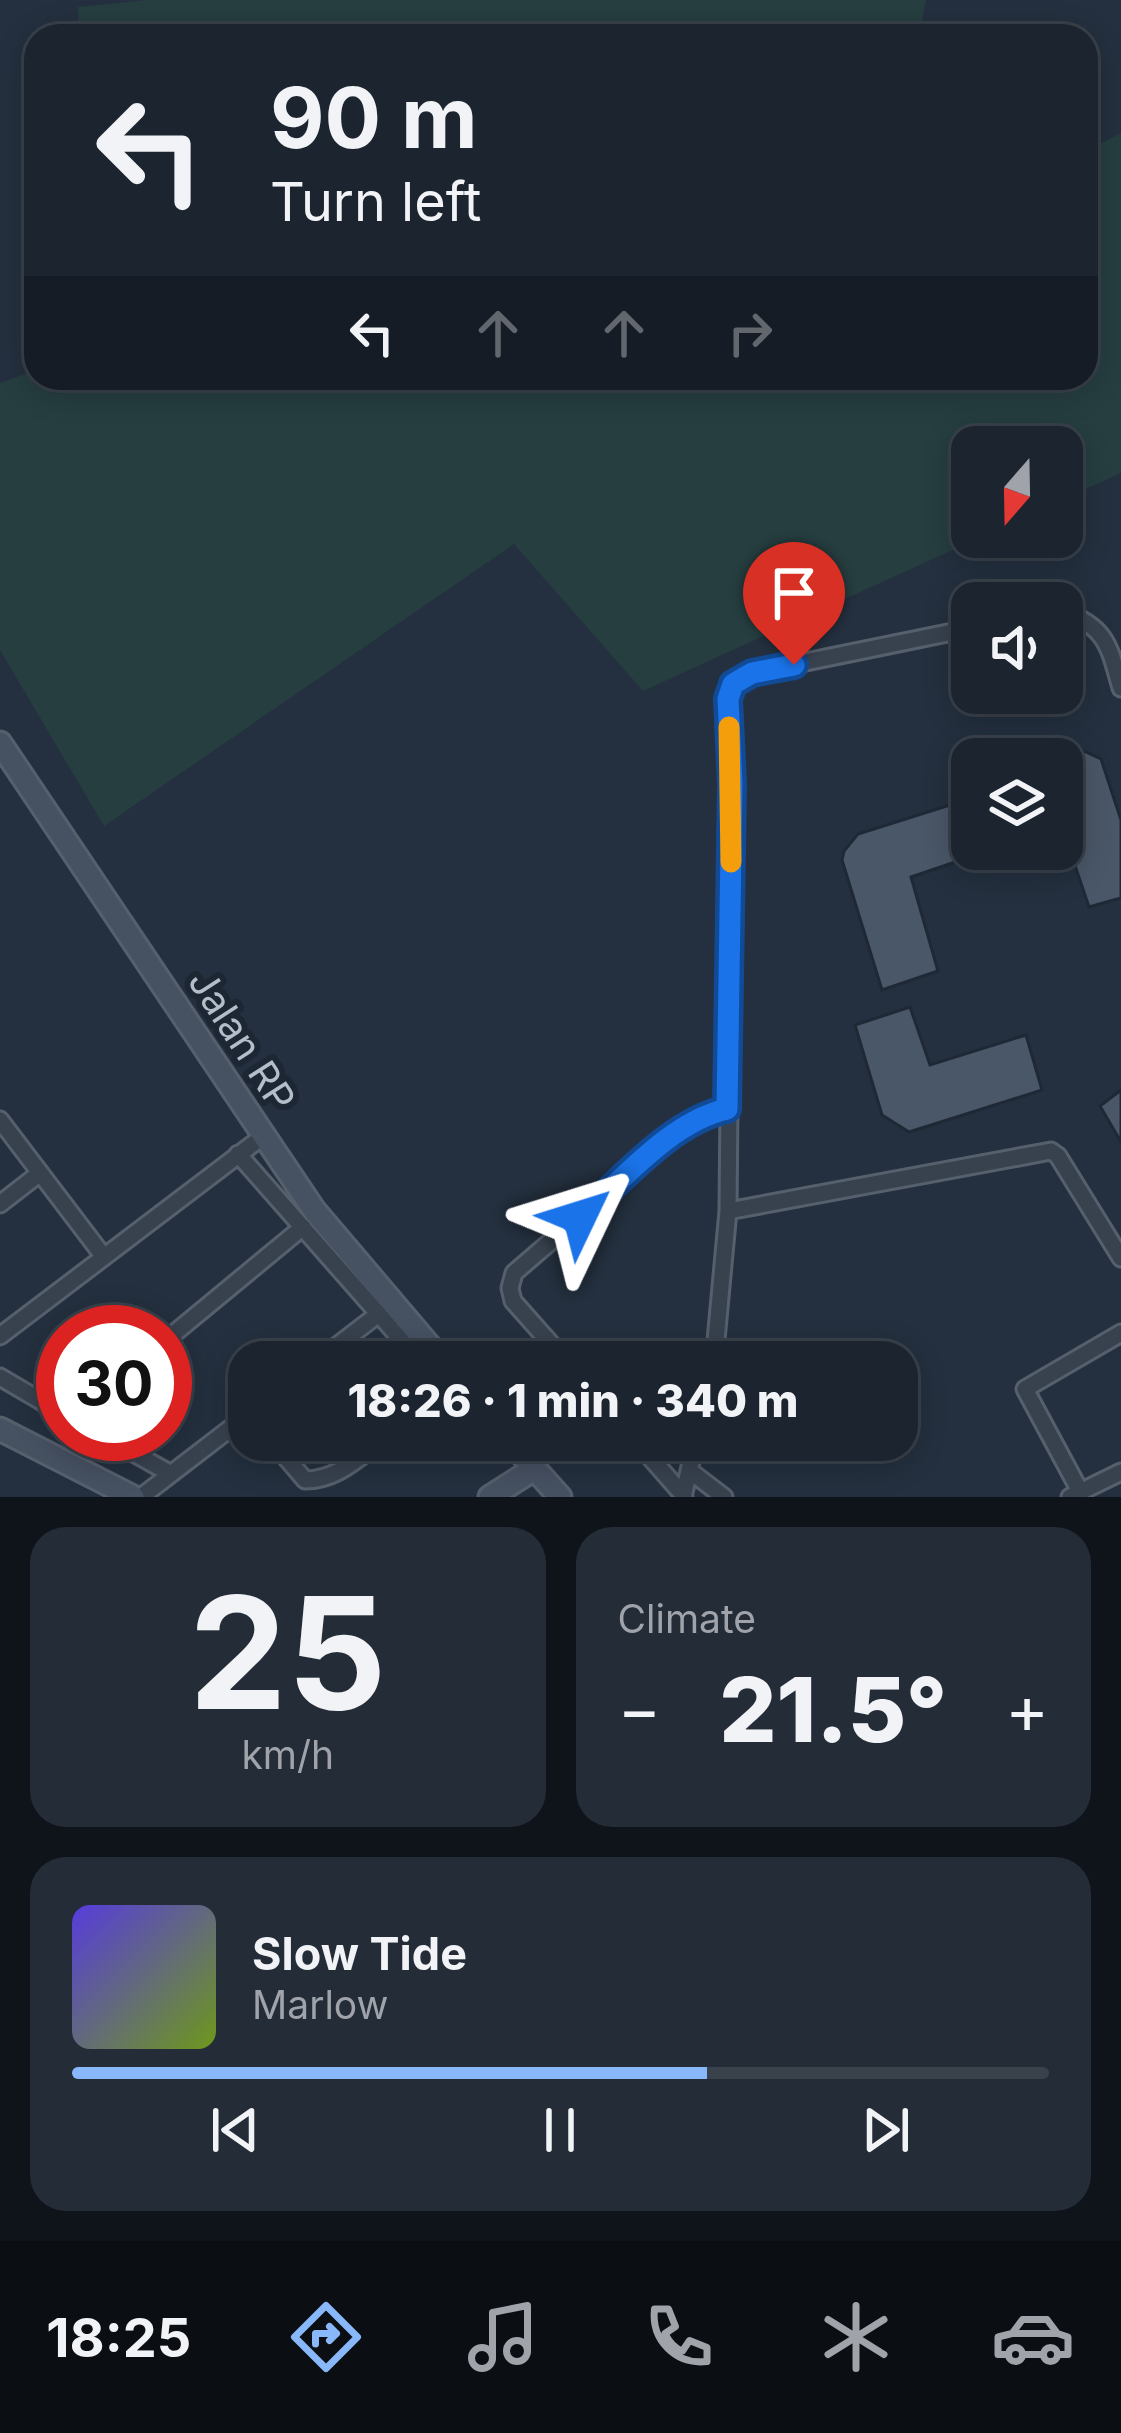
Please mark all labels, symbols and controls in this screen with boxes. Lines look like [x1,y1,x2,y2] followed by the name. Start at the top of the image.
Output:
[270,67,478,168] text: 90 m
[72,72,228,228] icon: left
[270,169,481,234] text: Turn left
[339,300,405,366] icon: left
[465,300,531,366] icon: ahead
[591,300,657,366] icon: ahead
[717,300,783,366] icon: right
[951,426,1083,558] north arrow
[951,426,1083,870] map controls
[743,542,845,665] pin
[761,560,827,626] icon: arrive
[951,582,1083,714] button: sound
[951,738,1083,870] button: layers
[179,960,306,1119] street label: Jalan RP
[517,1154,643,1280] position arrow
[36,1305,192,1461] speed limit sign: 30
[347,1373,799,1428] text: 18:26 · 1 min · 340 m
[189,1558,387,1747] text: 25
[618,1595,756,1642] text: Climate
[719,1655,947,1764] text: 21.5°
[618,1669,661,1749] text: −
[1005,1669,1049,1749] text: +
[241,1731,334,1778] text: km/h
[252,1926,467,1981] text: Slow Tide
[252,1981,388,2028] text: Marlow
[202,2097,268,2163] icon: previous
[527,2097,593,2163] icon: pause
[853,2097,919,2163] icon: next
[284,2295,368,2379] icon: directions
[461,2295,545,2379] icon: music
[637,2295,721,2379] icon: phone
[814,2295,898,2379] icon: climate
[991,2295,1075,2379] icon: car
[46,2305,191,2370] text: 18:25

